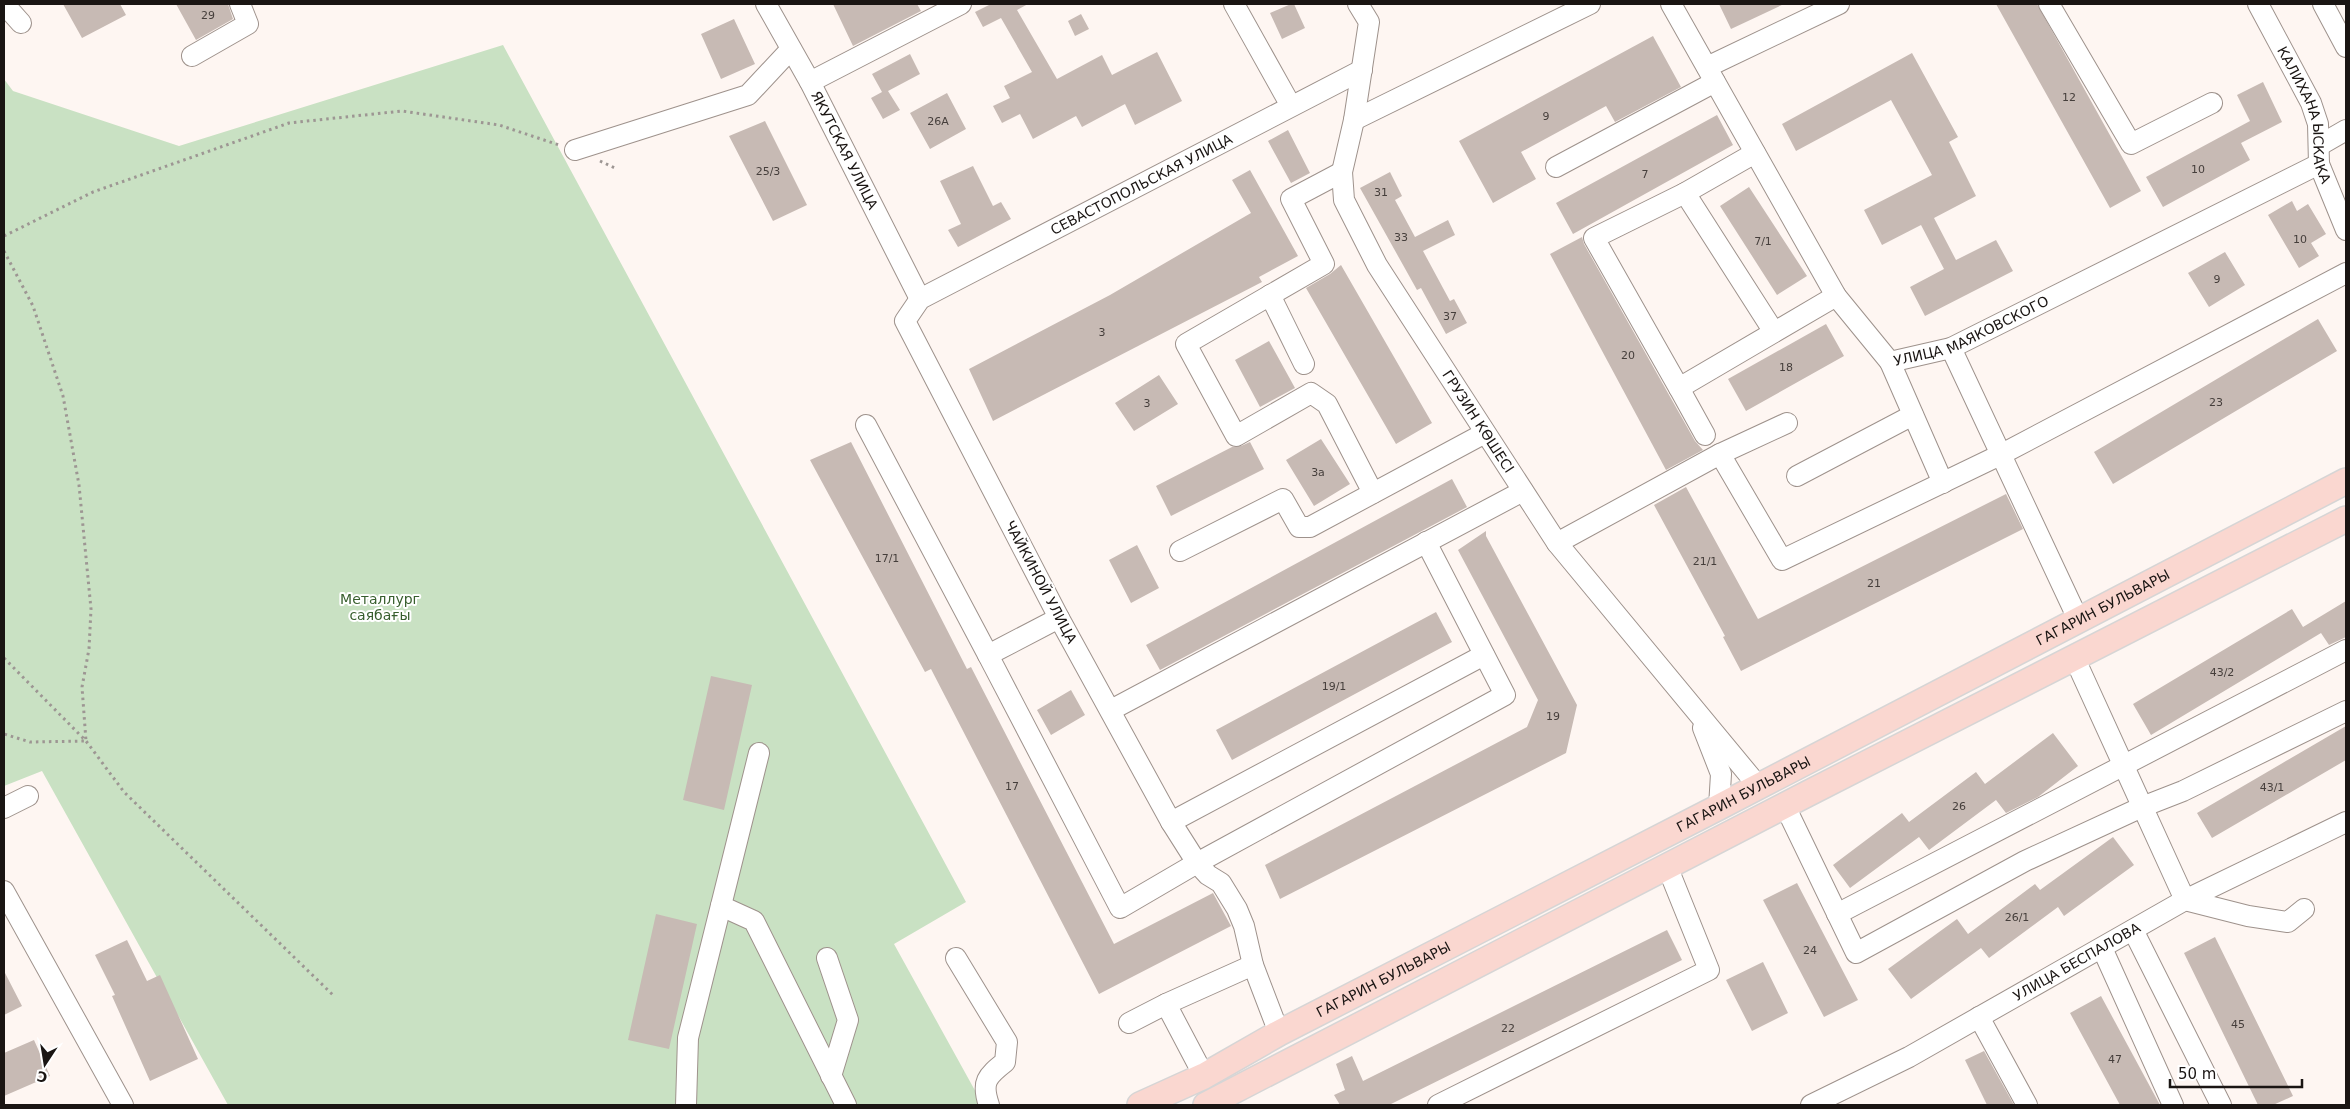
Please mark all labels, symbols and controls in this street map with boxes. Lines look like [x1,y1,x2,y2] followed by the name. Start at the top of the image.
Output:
[201,9,215,22] house number: 29
[2274,44,2334,186] street label: КАЛИХАНА ЫСКАКА
[808,88,881,212] street label: ЯКУТСКАЯ УЛИЦА
[2062,91,2076,104] house number: 12
[1543,110,1550,123] house number: 9
[927,115,949,128] house number: 26А
[1048,130,1235,238] street label: СЕВАСТОПОЛЬСКАЯ УЛИЦА
[2191,163,2205,176] house number: 10
[756,165,780,178] house number: 25/3
[1642,168,1649,181] house number: 7
[1374,186,1388,199] house number: 31
[1394,231,1408,244] house number: 33
[2293,233,2307,246] house number: 10
[1754,235,1772,248] house number: 7/1
[2214,273,2221,286] house number: 9
[1892,292,2051,369] street label: УЛИЦА МАЯКОВСКОГО
[1443,310,1457,323] house number: 37
[1099,326,1106,339] house number: 3
[1621,349,1635,362] house number: 20
[1779,361,1793,374] house number: 18
[1439,367,1517,476] street label: ГРУЗИН КӨШЕСІ
[2209,396,2223,409] house number: 23
[1144,397,1151,410] house number: 3
[1311,466,1325,479] house number: 3а
[1002,518,1081,646] street label: ЧАЙКИНОЙ УЛИЦА
[875,552,899,565] house number: 17/1
[1693,555,1717,568] house number: 21/1
[2033,566,2172,649] street label: ГАГАРИН БУЛЬВАРЫ
[1867,577,1881,590] house number: 21
[340,591,420,623] park label: Металлург саябағы
[2210,666,2234,679] house number: 43/2
[1322,680,1346,693] house number: 19/1
[1546,710,1560,723] house number: 19
[1674,753,1813,835] street label: ГАГАРИН БУЛЬВАРЫ
[1005,780,1019,793] house number: 17
[2260,781,2284,794] house number: 43/1
[1952,800,1966,813] house number: 26
[2005,911,2029,924] house number: 26/1
[2010,919,2143,1004] street label: УЛИЦА БЕСПАЛОВА
[1314,938,1453,1020] street label: ГАГАРИН БУЛЬВАРЫ
[1803,944,1817,957] house number: 24
[2231,1018,2245,1031] house number: 45
[1501,1022,1515,1035] house number: 22
[20,1039,70,1089] north arrow
[2108,1053,2122,1066] house number: 47
[2170,1056,2302,1088] scale bar
[2178,1065,2216,1083] text: 50 m
[36,1068,49,1086] text: С

